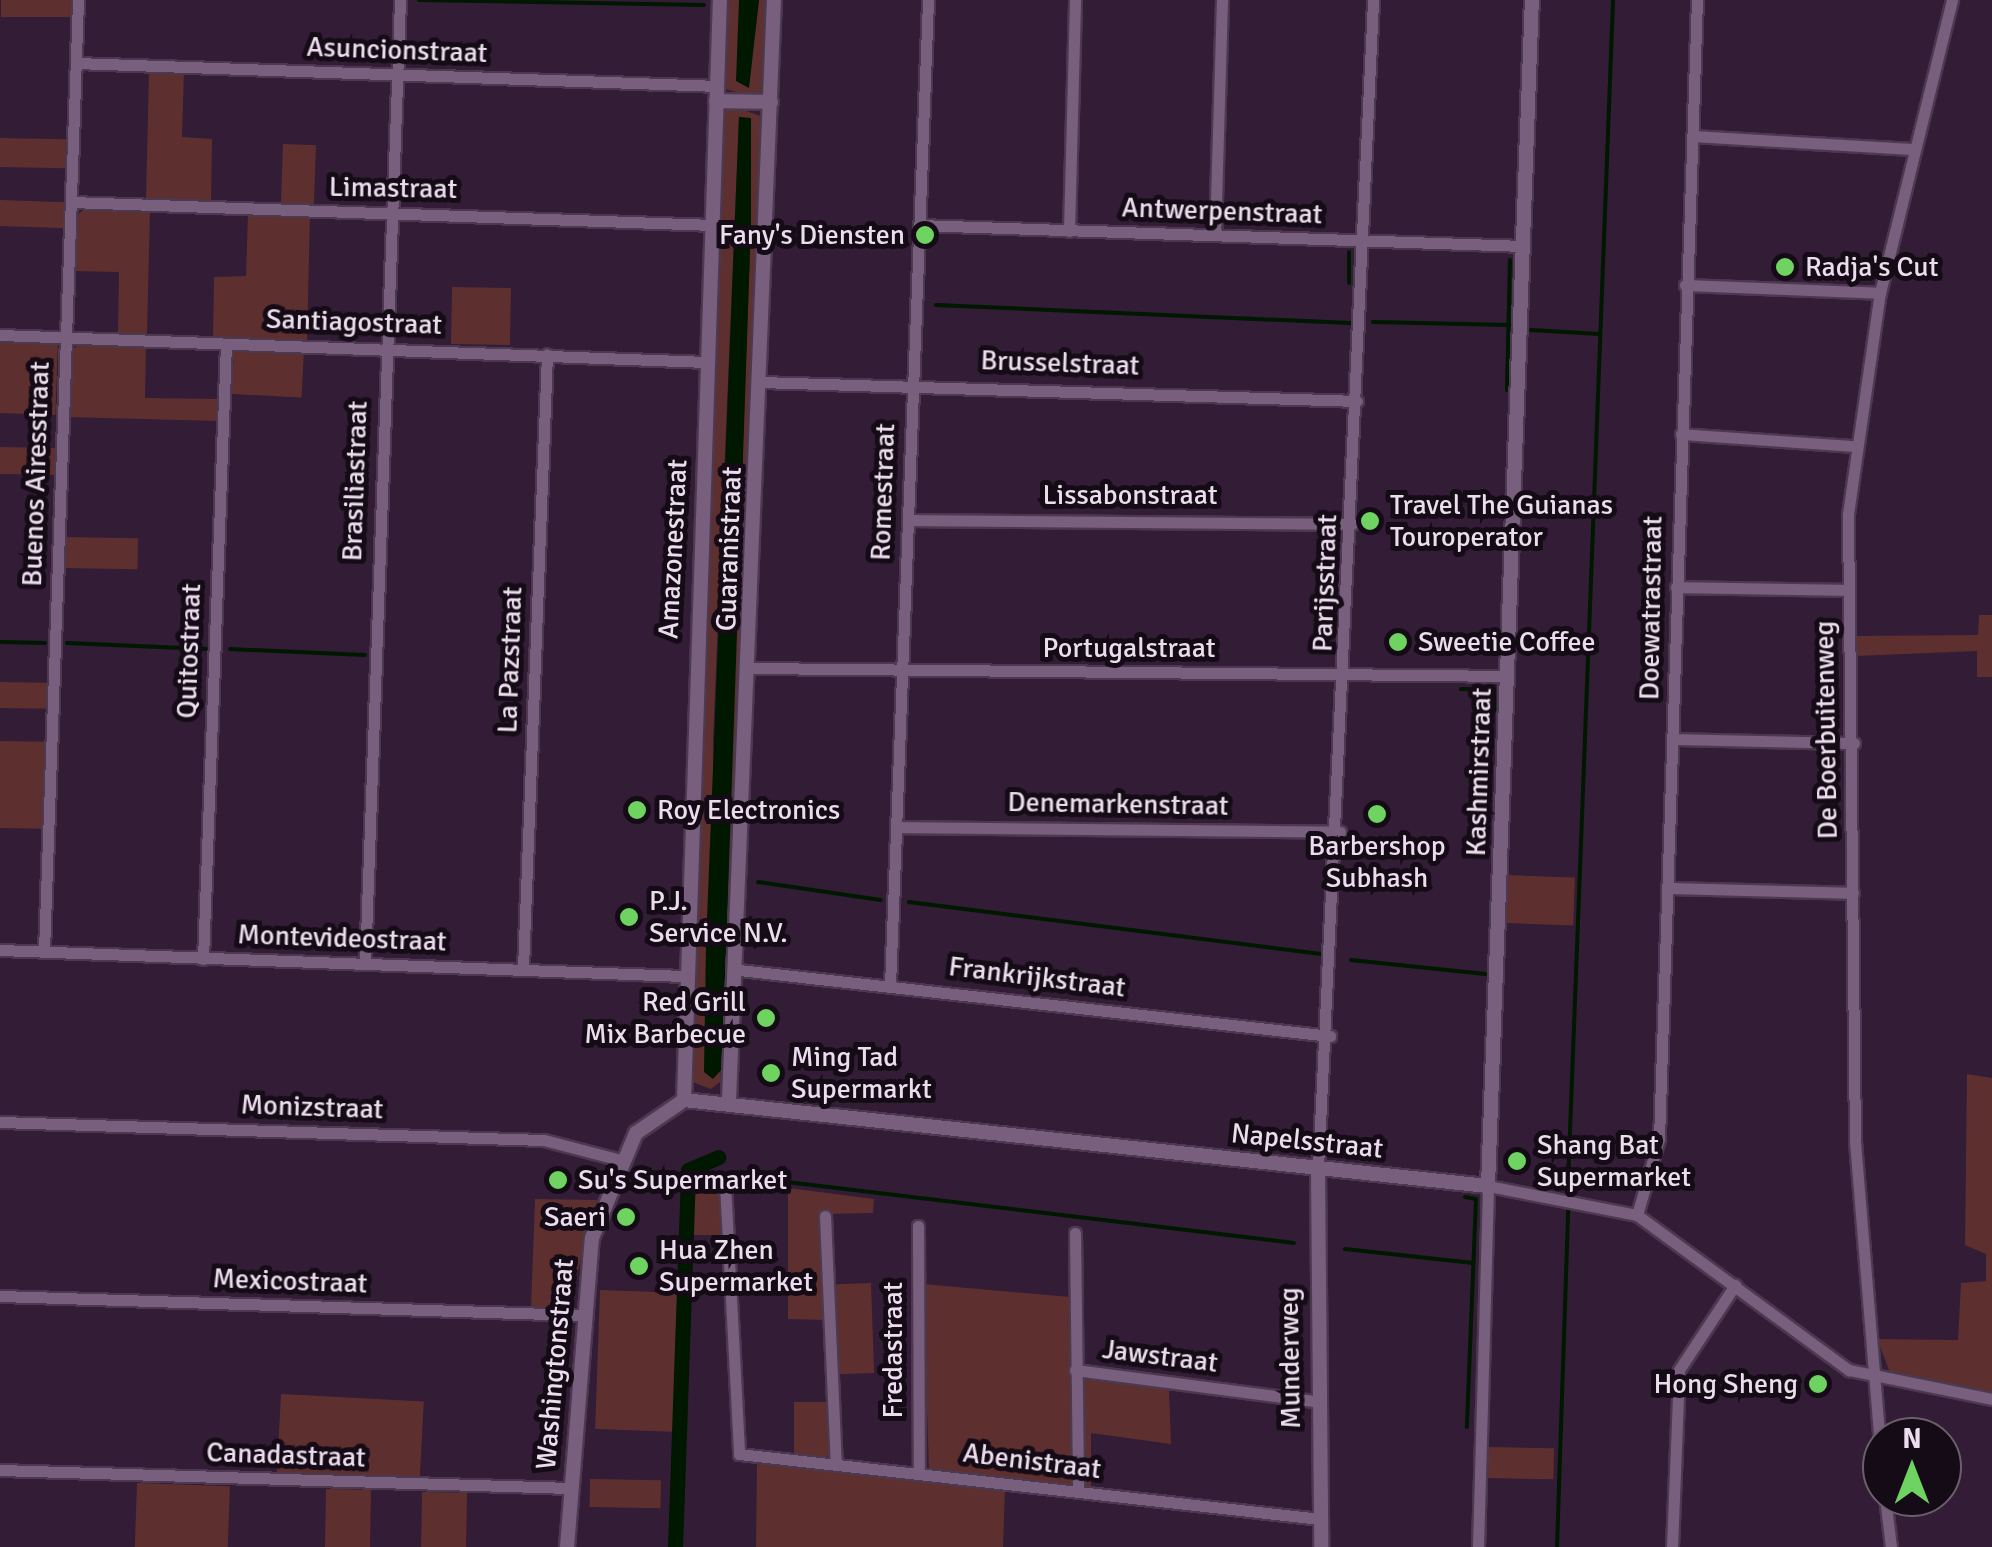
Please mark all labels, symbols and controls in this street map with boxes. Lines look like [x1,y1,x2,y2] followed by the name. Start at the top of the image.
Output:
[306,30,488,70] street label: Asuncionstraat
[329,170,457,206] street label: Limastraat
[1121,191,1323,231] street label: Antwerpenstraat
[719,218,905,252] place label: Fany's Diensten
[914,224,936,246] marker: Fany's Diensten
[1805,250,1938,284] place label: Radja's Cut
[1774,256,1796,278] marker: Radja's Cut
[265,302,443,342] street label: Santiagostraat
[980,343,1140,383] street label: Brusselstraat
[15,361,57,587] street label: Buenos Airesstraat
[335,400,375,562] street label: Brasiliastraat
[864,423,902,561] street label: Romestraat
[652,458,694,640] street label: Amazonestraat
[709,466,749,632] street label: Guaranistraat
[1042,478,1218,512] street label: Lissabonstraat
[1390,488,1613,554] place label: Travel The Guianas Touroperator
[1359,510,1381,532] marker: Travel The Guianas Touroperator
[1306,513,1344,653] street label: Parijsstraat
[1633,516,1669,700] street label: Doewatrastraat
[170,583,208,719] street label: Quitostraat
[491,586,529,734] street label: La Pazstraat
[1807,620,1845,840] street label: De Boerbuitenweg
[1418,625,1596,659] place label: Sweetie Coffee
[1043,631,1215,665] street label: Portugalstraat
[1387,631,1409,653] marker: Sweetie Coffee
[1459,687,1499,857] street label: Kashmirstraat
[1007,785,1229,823] street label: Denemarkenstraat
[657,793,840,827] place label: Roy Electronics
[626,799,648,821] marker: Roy Electronics
[1366,803,1388,825] marker: Barbershop Subhash
[1308,829,1446,895] place label: Barbershop Subhash
[649,884,788,950] place label: P.J. Service N.V.
[618,906,640,928] marker: P.J. Service N.V.
[237,918,447,958] street label: Montevideostraat
[947,949,1127,1005] street label: Frankrijkstraat
[584,985,746,1051] place label: Red Grill Mix Barbecue
[755,1007,777,1029] marker: Red Grill Mix Barbecue
[791,1040,932,1106] place label: Ming Tad Supermarkt
[760,1062,782,1084] marker: Ming Tad Supermarkt
[240,1088,384,1126] street label: Monizstraat
[1229,1116,1385,1166] street label: Napelsstraat
[1537,1128,1691,1194] place label: Shang Bat Supermarket
[1506,1150,1528,1172] marker: Shang Bat Supermarket
[578,1163,787,1197] place label: Su's Supermarket
[547,1169,569,1191] marker: Su's Supermarket
[544,1200,606,1234] place label: Saeri
[615,1206,637,1228] marker: Saeri
[659,1233,813,1299] place label: Hua Zhen Supermarket
[628,1255,650,1277] marker: Hua Zhen Supermarket
[529,1257,581,1471] street label: Washingtonstraat
[212,1262,368,1300] street label: Mexicostraat
[876,1282,910,1418] street label: Fredastraat
[1272,1287,1308,1429] street label: Munderweg
[1100,1332,1220,1380] street label: Jawstraat
[1653,1367,1798,1401] place label: Hong Sheng
[1807,1373,1829,1395] marker: Hong Sheng
[1862,1417,1962,1517] north arrow
[1902,1422,1922,1456] text: N
[206,1435,366,1475] street label: Canadastraat
[961,1436,1103,1486] street label: Abenistraat

